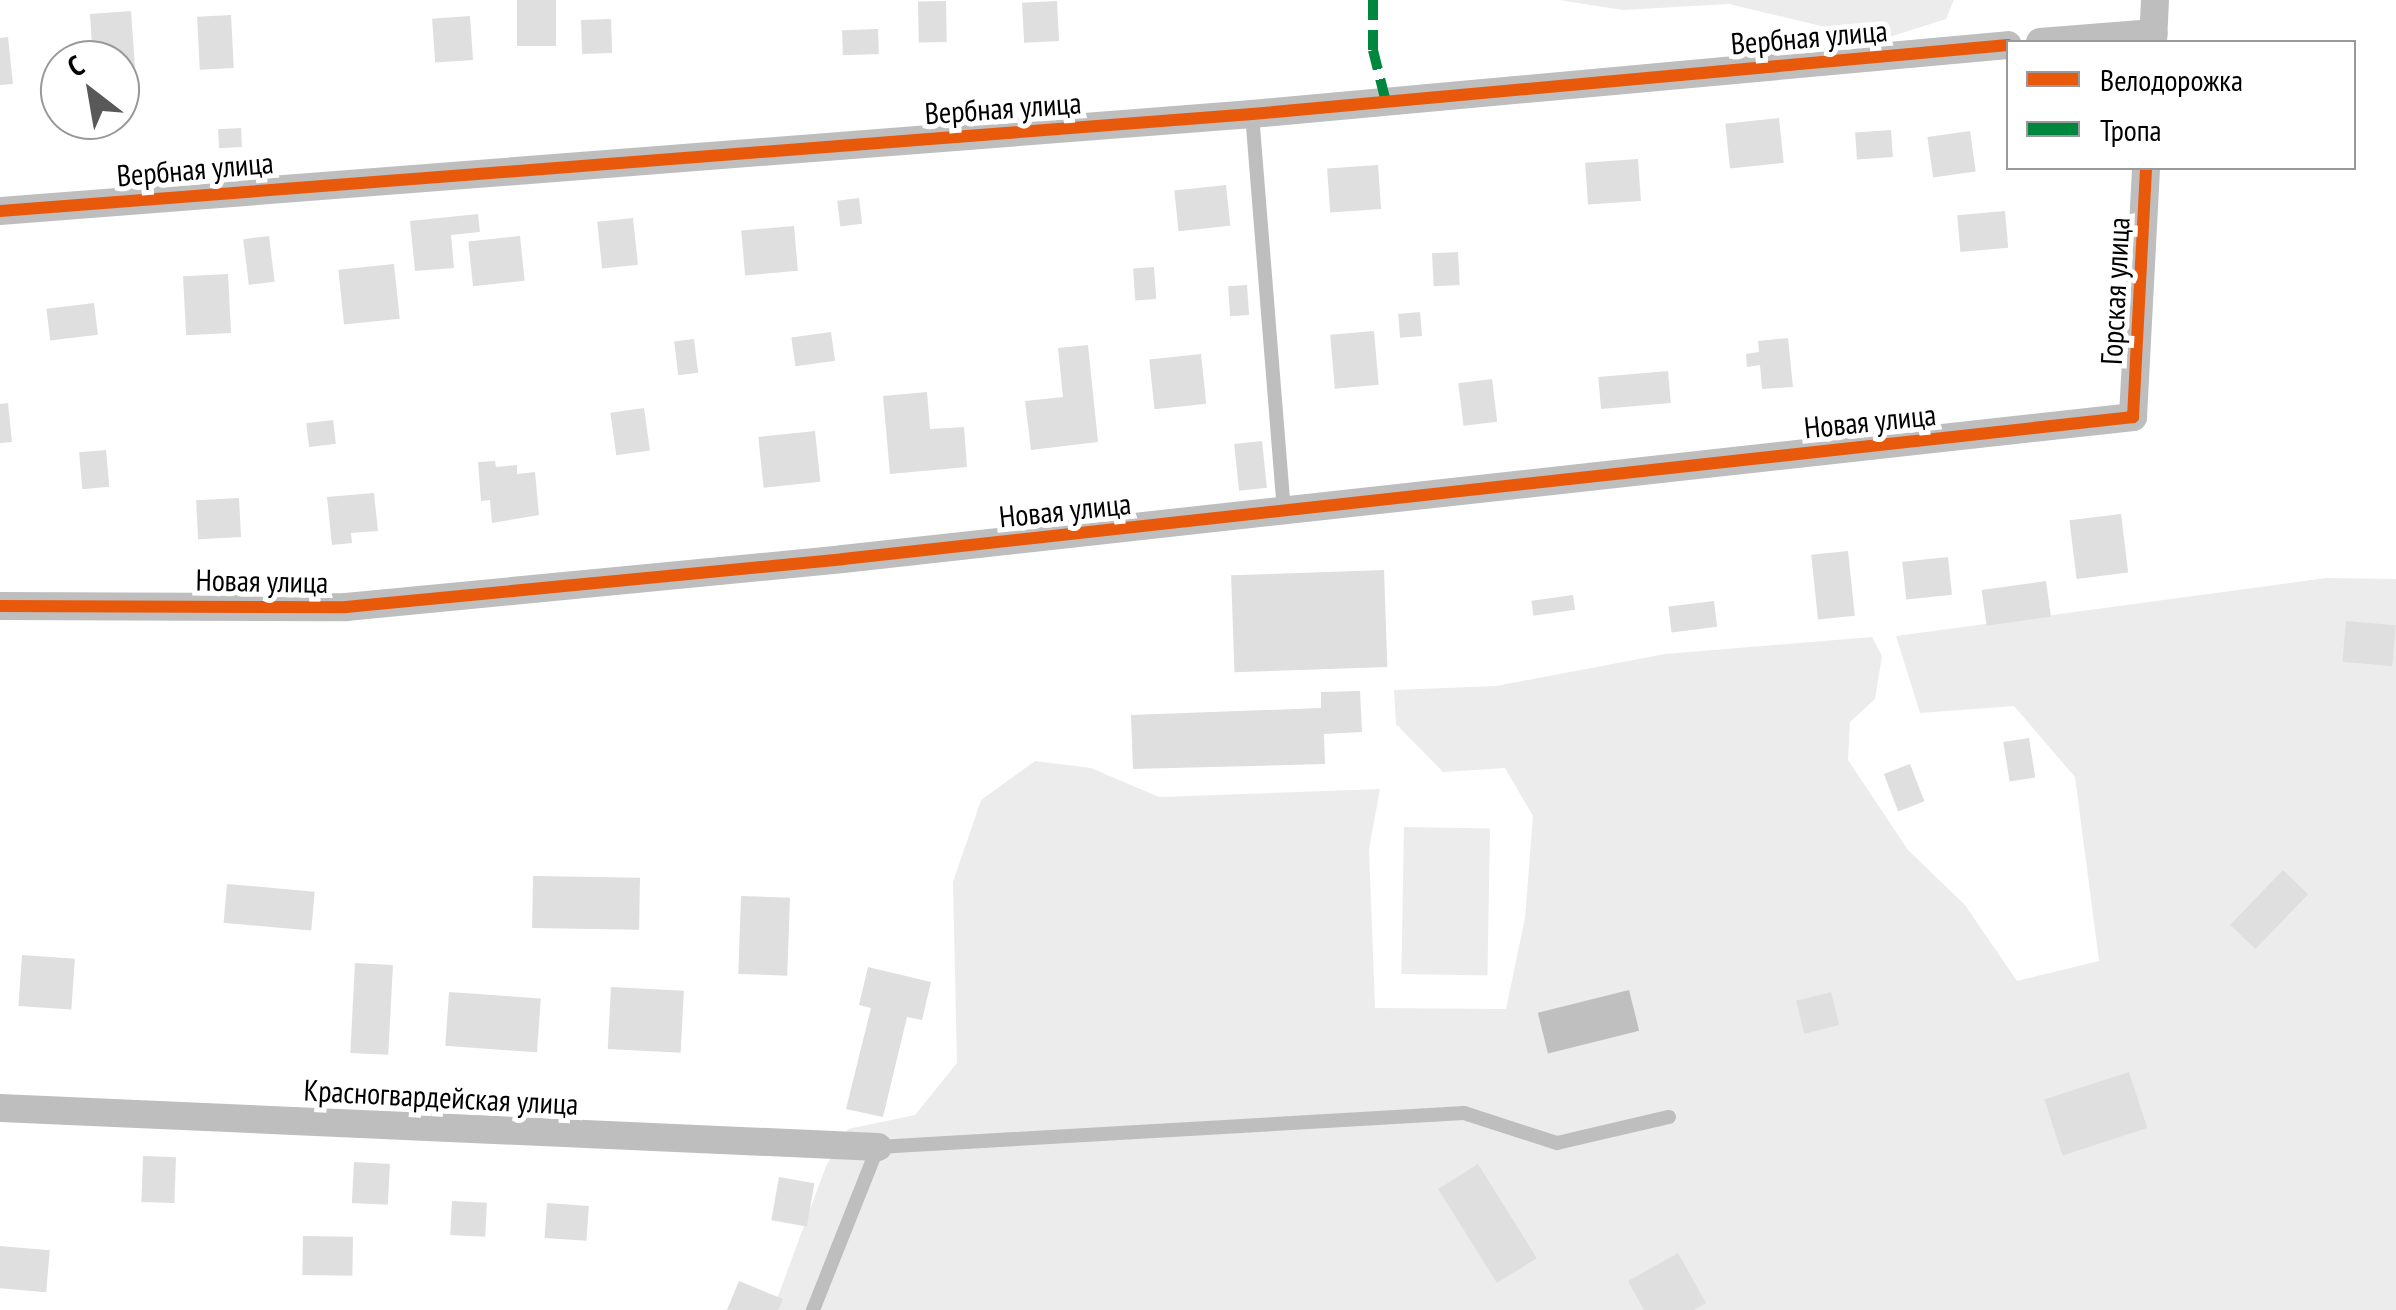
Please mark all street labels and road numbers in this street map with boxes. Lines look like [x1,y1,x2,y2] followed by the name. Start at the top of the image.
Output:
[1729,12,1889,62] street label: Вербная улица
[923,85,1083,131] street label: Вербная улица
[115,144,275,194] street label: Вербная улица
[2093,216,2137,366] street label: Горская улица
[1802,396,1938,446] street label: Новая улица
[997,485,1133,535] street label: Новая улица
[195,562,329,600] street label: Новая улица
[303,1072,579,1122] street label: Красногвардейская улица

